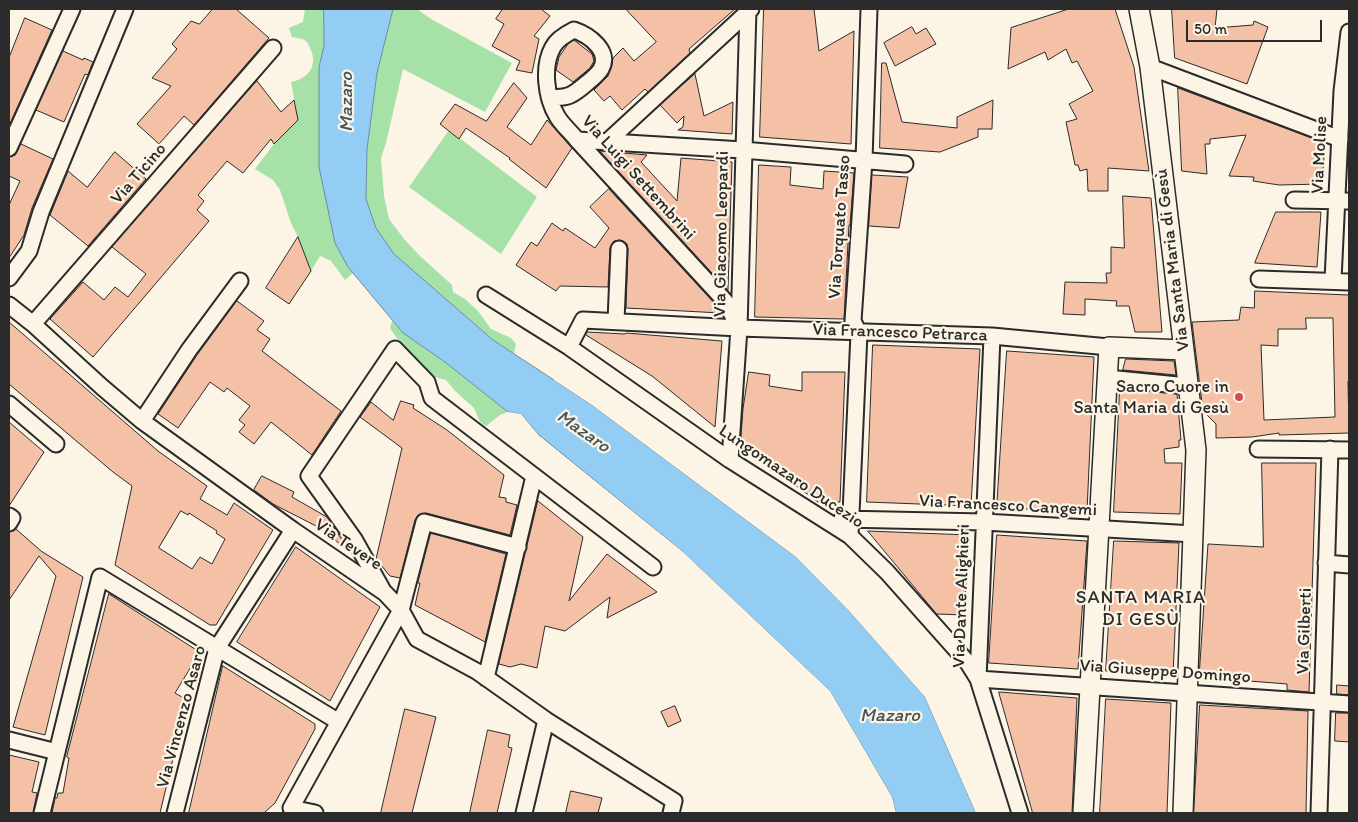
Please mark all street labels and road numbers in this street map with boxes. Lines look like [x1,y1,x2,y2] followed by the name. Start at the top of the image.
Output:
[576,111,700,245] street label: Via Luigi Settembrini
[1307,116,1333,194] street label: Via Molise
[106,139,172,209] street label: Via Ticino
[710,151,734,317] street label: Via Giacomo Leopardi
[824,154,856,300] street label: Via Torquato Tasso
[1151,168,1195,352] street label: Via Santa Maria di Gesù
[812,319,988,347] street label: Via Francesco Petrarca
[714,420,868,534] street label: Lungomazaro Ducezio
[918,491,1098,521] street label: Via Francesco Cangemi
[310,514,386,576] street label: Via Tevere
[949,524,975,668] street label: Via Dante Alighieri
[1293,587,1317,675] street label: Via Gilberti
[153,643,211,791] street label: Via Vincenzo Asaro
[1079,655,1251,689] street label: Via Giuseppe Domingo

